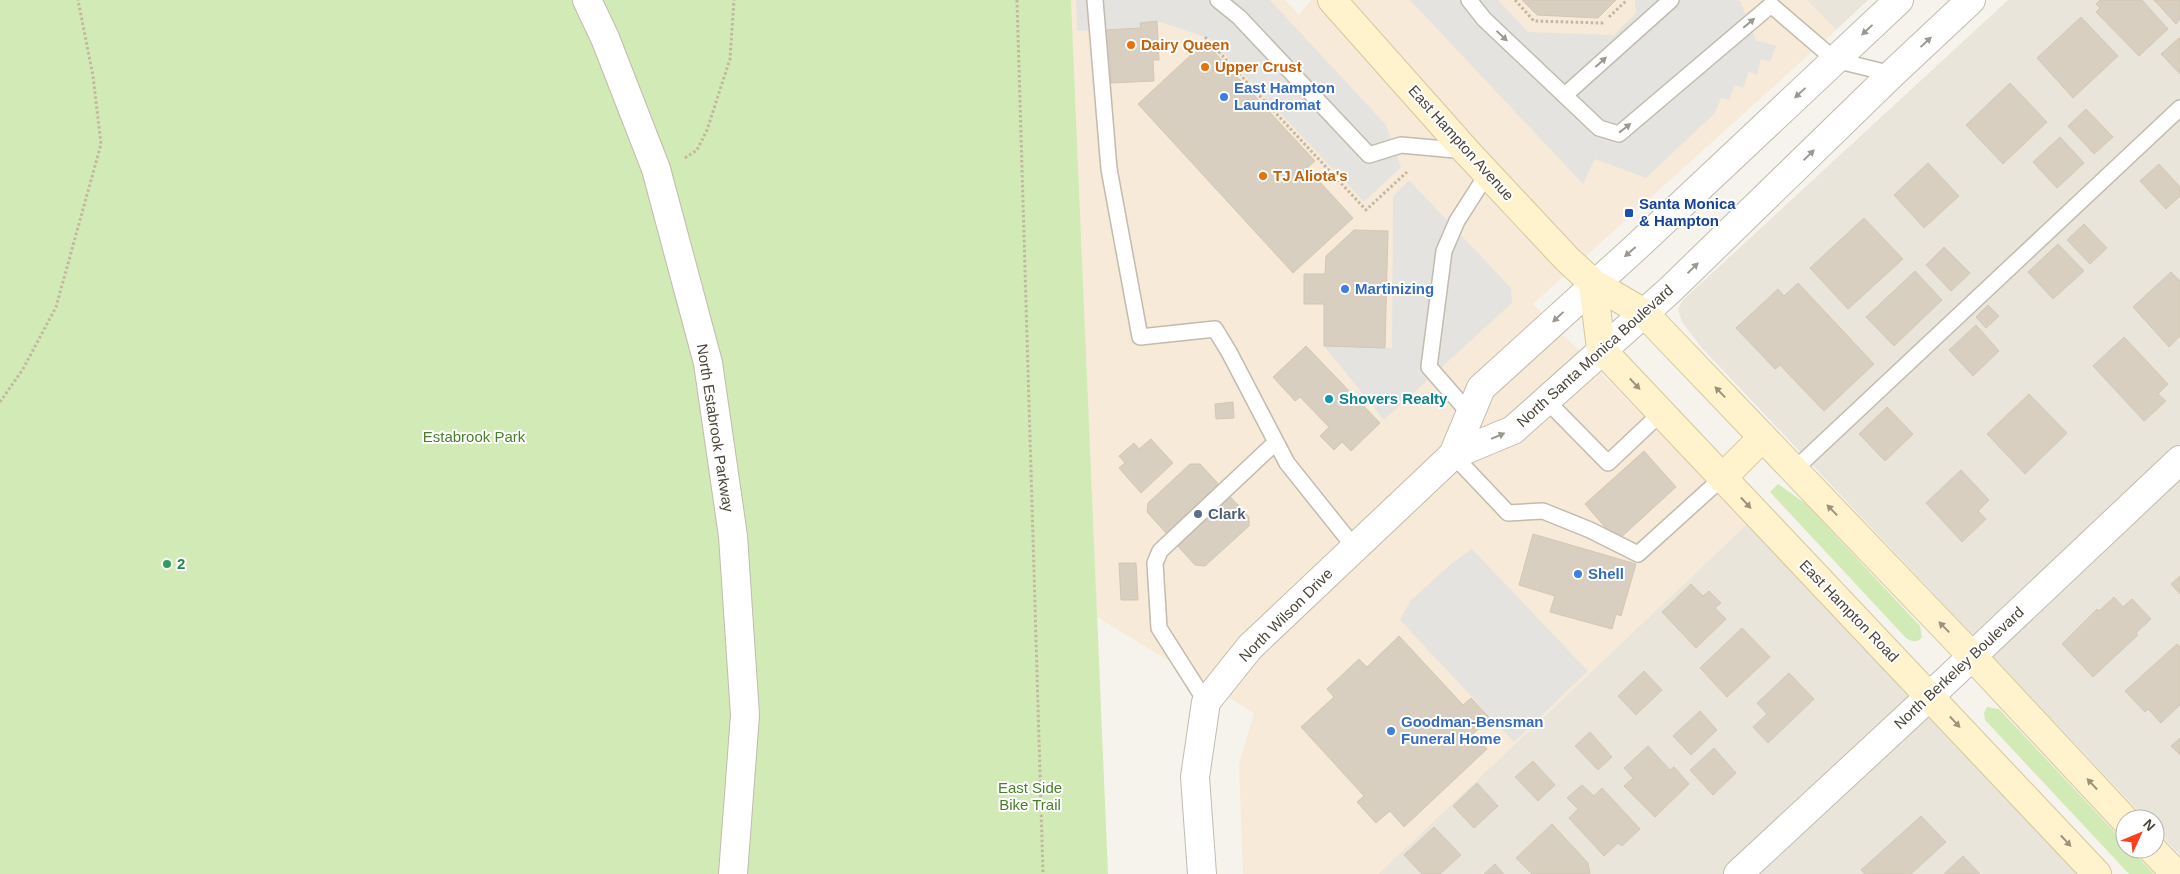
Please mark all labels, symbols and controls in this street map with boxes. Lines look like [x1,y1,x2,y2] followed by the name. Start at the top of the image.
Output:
[1743,18,1756,29] one-way arrow
[1861,24,1873,36] one-way arrow
[1496,30,1508,42] one-way arrow
[1141,36,1229,53] place label: Dairy Queen
[1920,36,1932,48] one-way arrow
[1125,39,1137,51] marker: Dairy Queen
[1595,56,1607,68] one-way arrow
[1215,58,1302,75] place label: Upper Crust
[1199,61,1211,73] marker: Upper Crust
[1234,79,1335,113] place label: East Hampton Laundromat
[1405,82,1518,204] street label: East Hampton Avenue
[1794,87,1806,99] one-way arrow
[1218,91,1230,103] marker: East Hampton Laundromat
[1618,123,1632,133] one-way arrow
[1803,149,1815,161] one-way arrow
[1273,167,1348,184] place label: TJ Aliota's
[1257,170,1269,182] marker: TJ Aliota's
[1639,195,1736,229] place label: Santa Monica & Hampton
[1623,207,1635,219] marker: Santa Monica & Hampton
[1624,246,1636,258] one-way arrow
[1686,262,1698,274] one-way arrow
[1355,280,1434,297] place label: Martinizing
[1513,281,1676,430] street label: North Santa Monica Boulevard
[1339,283,1351,295] marker: Martinizing
[1552,311,1564,323] one-way arrow
[694,343,737,514] street label: North Estabrook Parkway
[1629,378,1641,390] one-way arrow
[1714,386,1726,398] one-way arrow
[1339,390,1448,407] place label: Shovers Realty
[1323,393,1335,405] marker: Shovers Realty
[423,428,526,445] park label: Estabrook Park
[1491,432,1505,440] one-way arrow
[1739,497,1751,509] one-way arrow
[1826,504,1838,516] one-way arrow
[1208,505,1246,522] place label: Clark
[1192,508,1204,520] marker: Clark
[177,555,185,572] place label: 2
[1796,556,1902,665] street label: East Hampton Road
[161,558,173,570] marker: 2
[1235,564,1336,665] street label: North Wilson Drive
[1588,565,1624,582] place label: Shell
[1572,568,1584,580] marker: Shell
[1890,603,2027,732] street label: North Berkeley Boulevard
[1939,622,1951,634] one-way arrow
[1401,713,1544,747] place label: Goodman-Bensman Funeral Home
[1949,715,1961,727] one-way arrow
[1385,725,1397,737] marker: Goodman-Bensman Funeral Home
[2086,778,2098,790] one-way arrow
[998,779,1062,813] park label: East Side Bike Trail
[2115,809,2165,859] north arrow
[2140,816,2159,834] text: N
[2060,834,2072,846] one-way arrow

